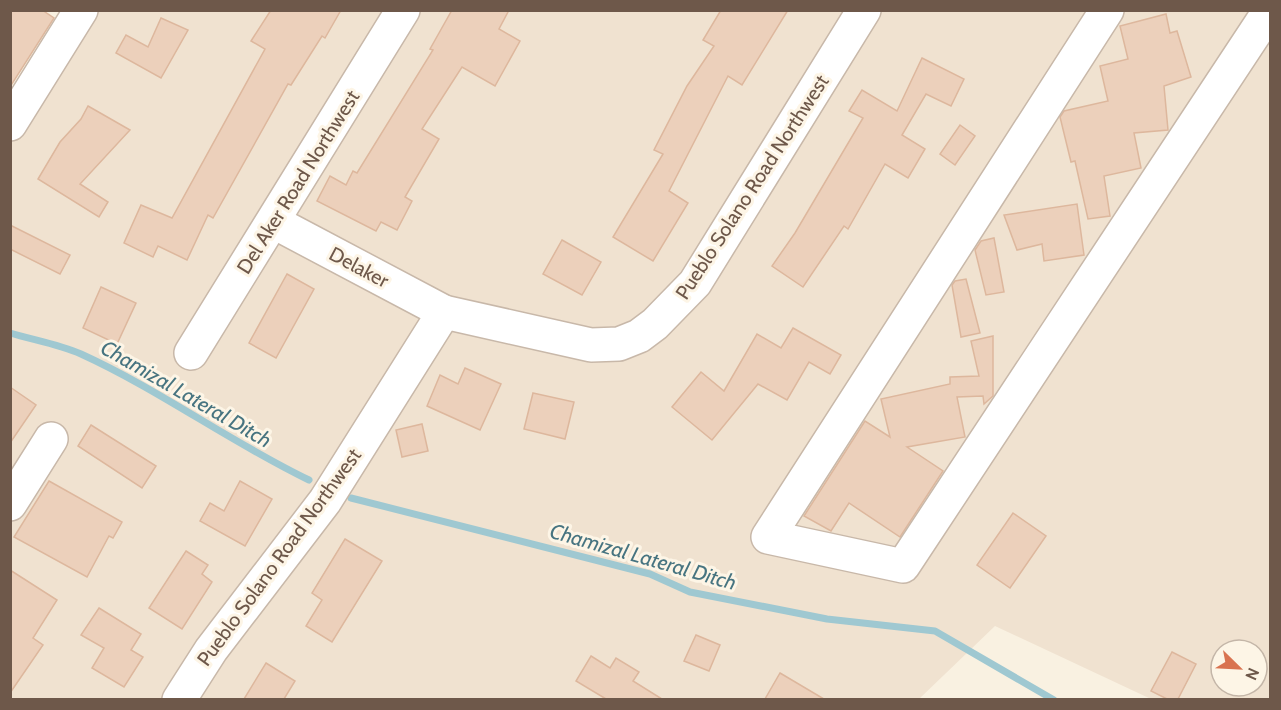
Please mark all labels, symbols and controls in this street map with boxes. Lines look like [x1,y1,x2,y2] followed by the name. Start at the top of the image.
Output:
[670,70,834,304] street label: Pueblo Solano Road Northwest
[232,86,364,278] street label: Del Aker Road Northwest
[325,241,394,293] street label: Delaker
[97,335,276,453] water label: Chamizal Lateral Ditch
[192,443,366,670] street label: Pueblo Solano Road Northwest
[547,518,739,595] water label: Chamizal Lateral Ditch
[1209,638,1269,698] north arrow
[1241,665,1263,683] text: N

